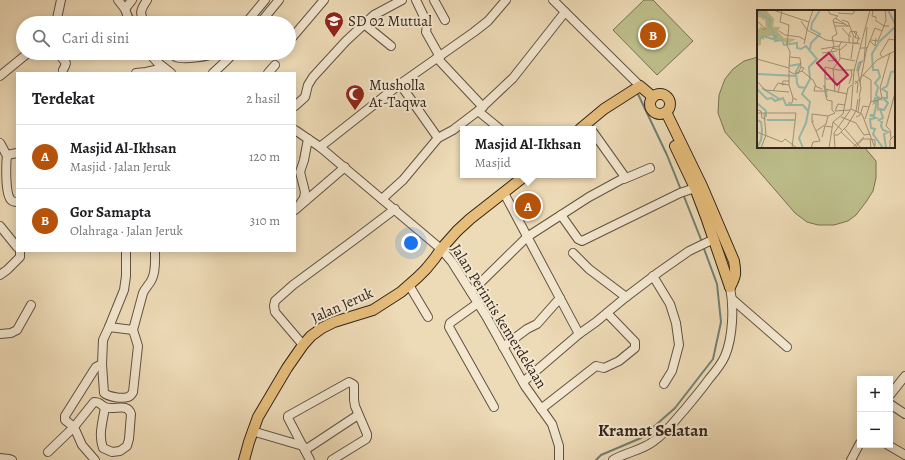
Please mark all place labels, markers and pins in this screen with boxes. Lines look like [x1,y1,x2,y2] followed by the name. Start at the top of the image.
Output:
[323,10,345,38] school or university icon: SD 02 Mutual
[348,11,432,31] place label: SD 02 Mutual
[640,20,666,50] pin: B
[368,75,427,112] place label: Musholla At-Taqwa
[344,83,366,111] mosque icon: Musholla At-Taqwa
[515,191,541,221] pin: A

